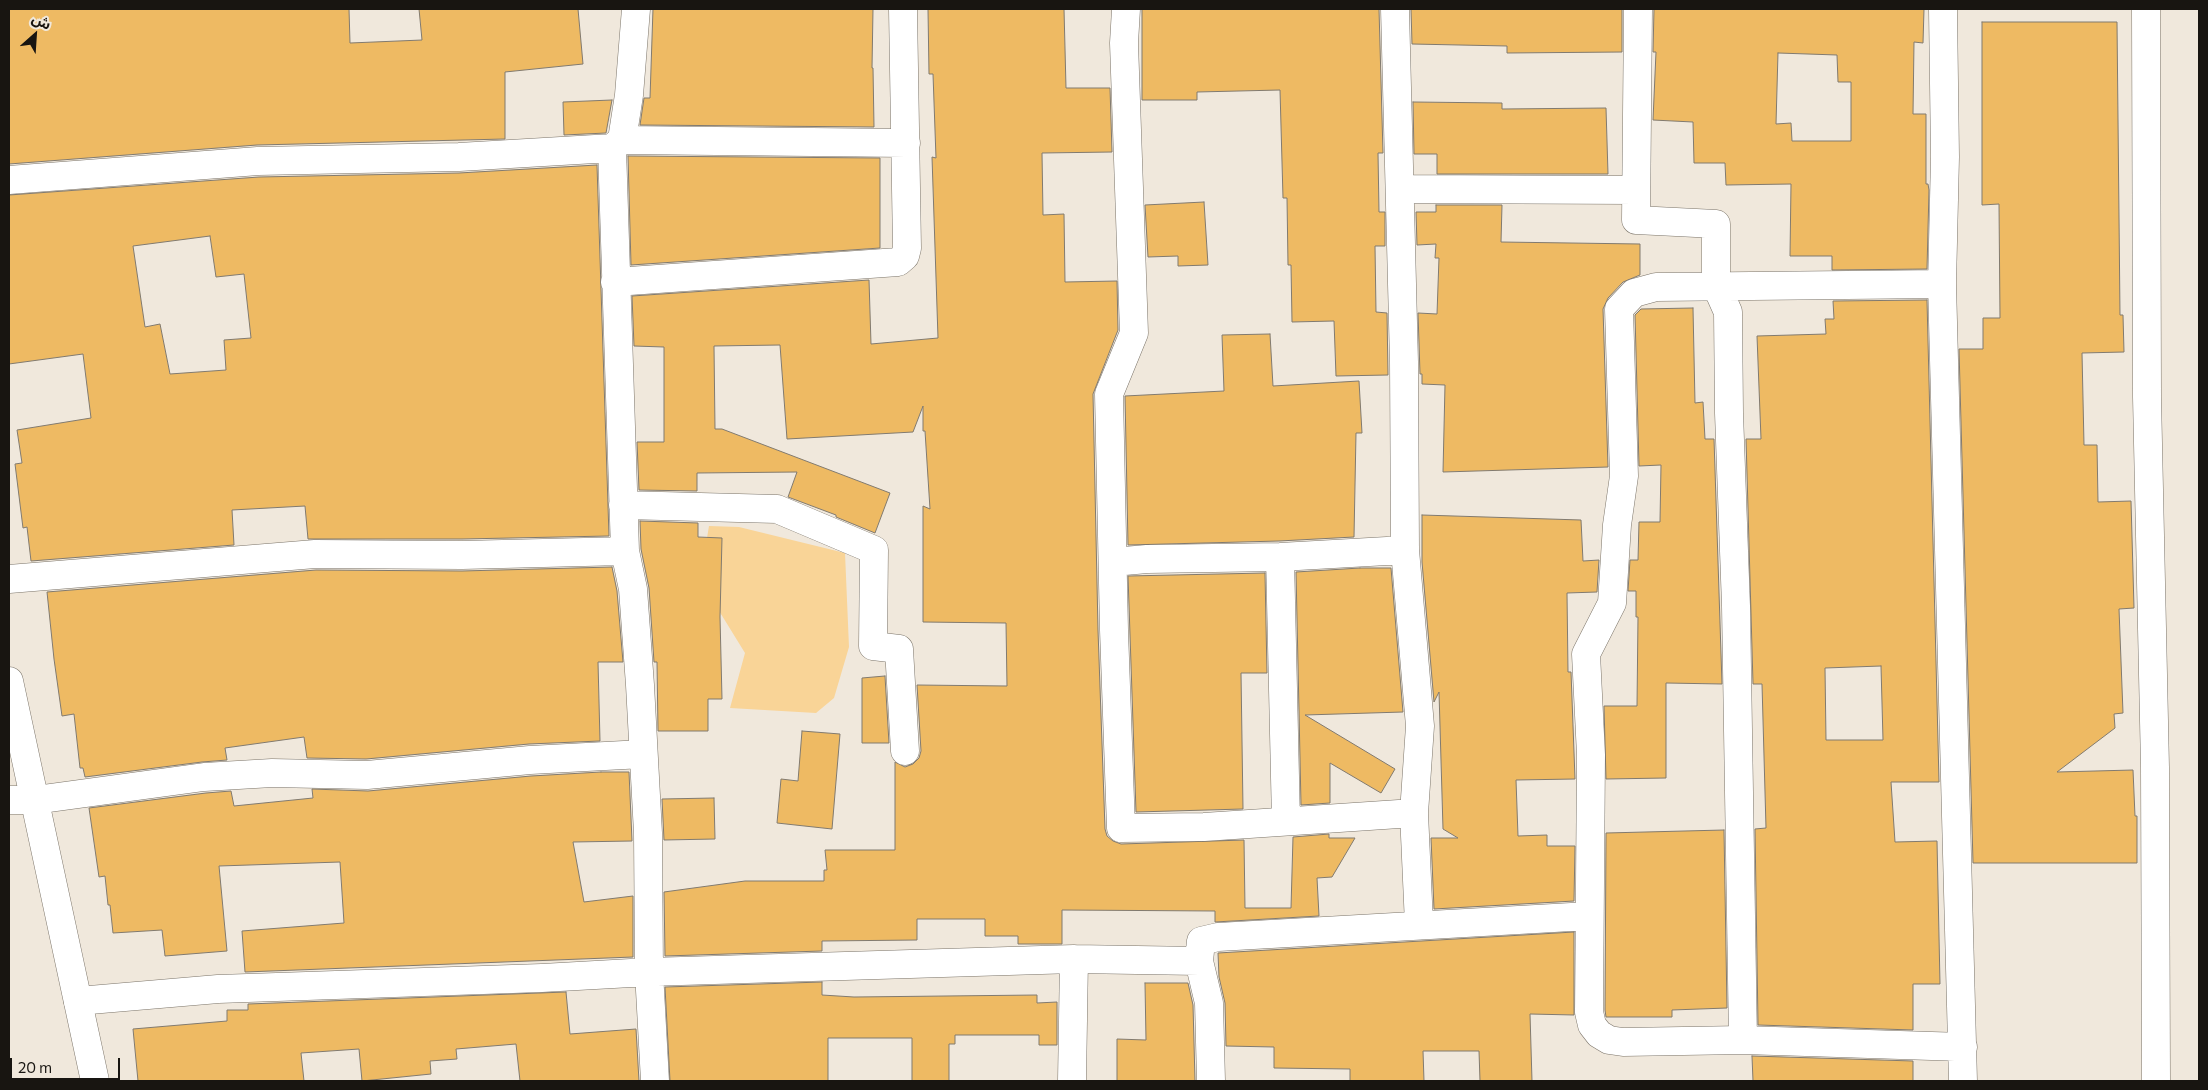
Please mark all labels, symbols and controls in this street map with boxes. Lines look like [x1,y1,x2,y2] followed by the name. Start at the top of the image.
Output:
[29,9,54,33] text: ش
[10,10,60,60] north arrow
[12,1048,122,1080] scale bar
[18,1058,52,1076] text: 20 m

